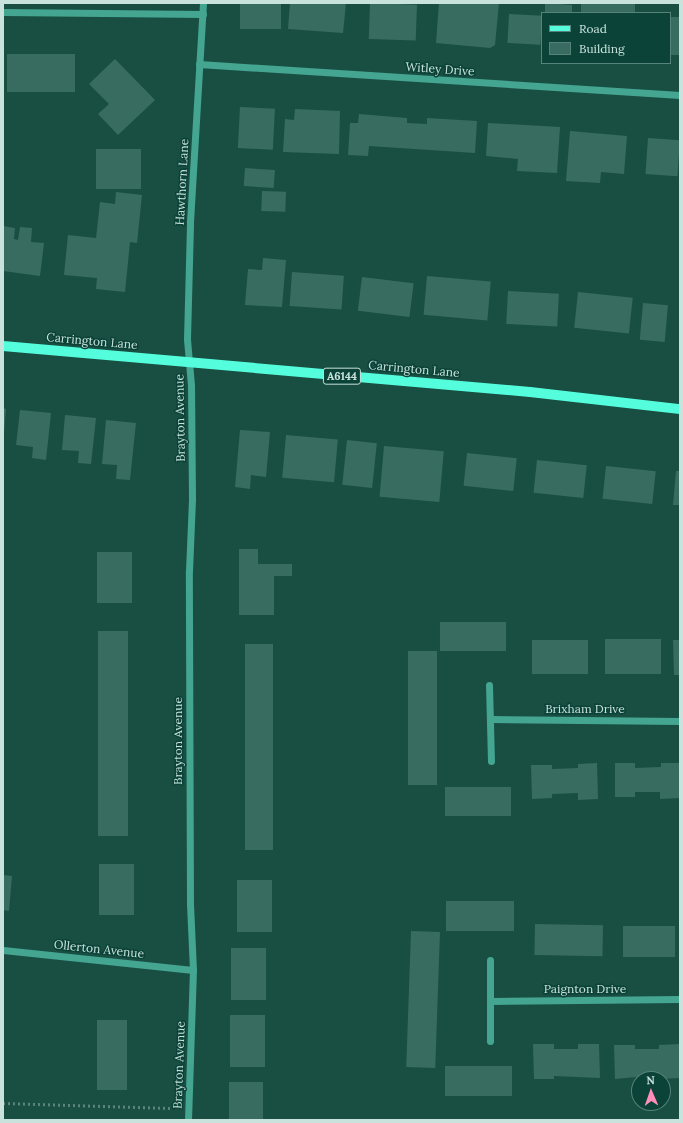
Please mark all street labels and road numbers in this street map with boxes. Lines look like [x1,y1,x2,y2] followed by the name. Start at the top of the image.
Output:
[405,59,475,79] street label: Witley Drive
[173,138,191,226] street label: Hawthorn Lane
[46,330,138,352] street label: Carrington Lane
[368,358,460,380] street label: Carrington Lane
[322,367,362,385] road number: A6144
[172,374,188,462] street label: Brayton Avenue
[171,697,185,785] street label: Brayton Avenue
[545,702,625,716] street label: Brixham Drive
[53,937,145,961] street label: Ollerton Avenue
[544,982,626,996] street label: Paignton Drive
[170,1021,188,1109] street label: Brayton Avenue

